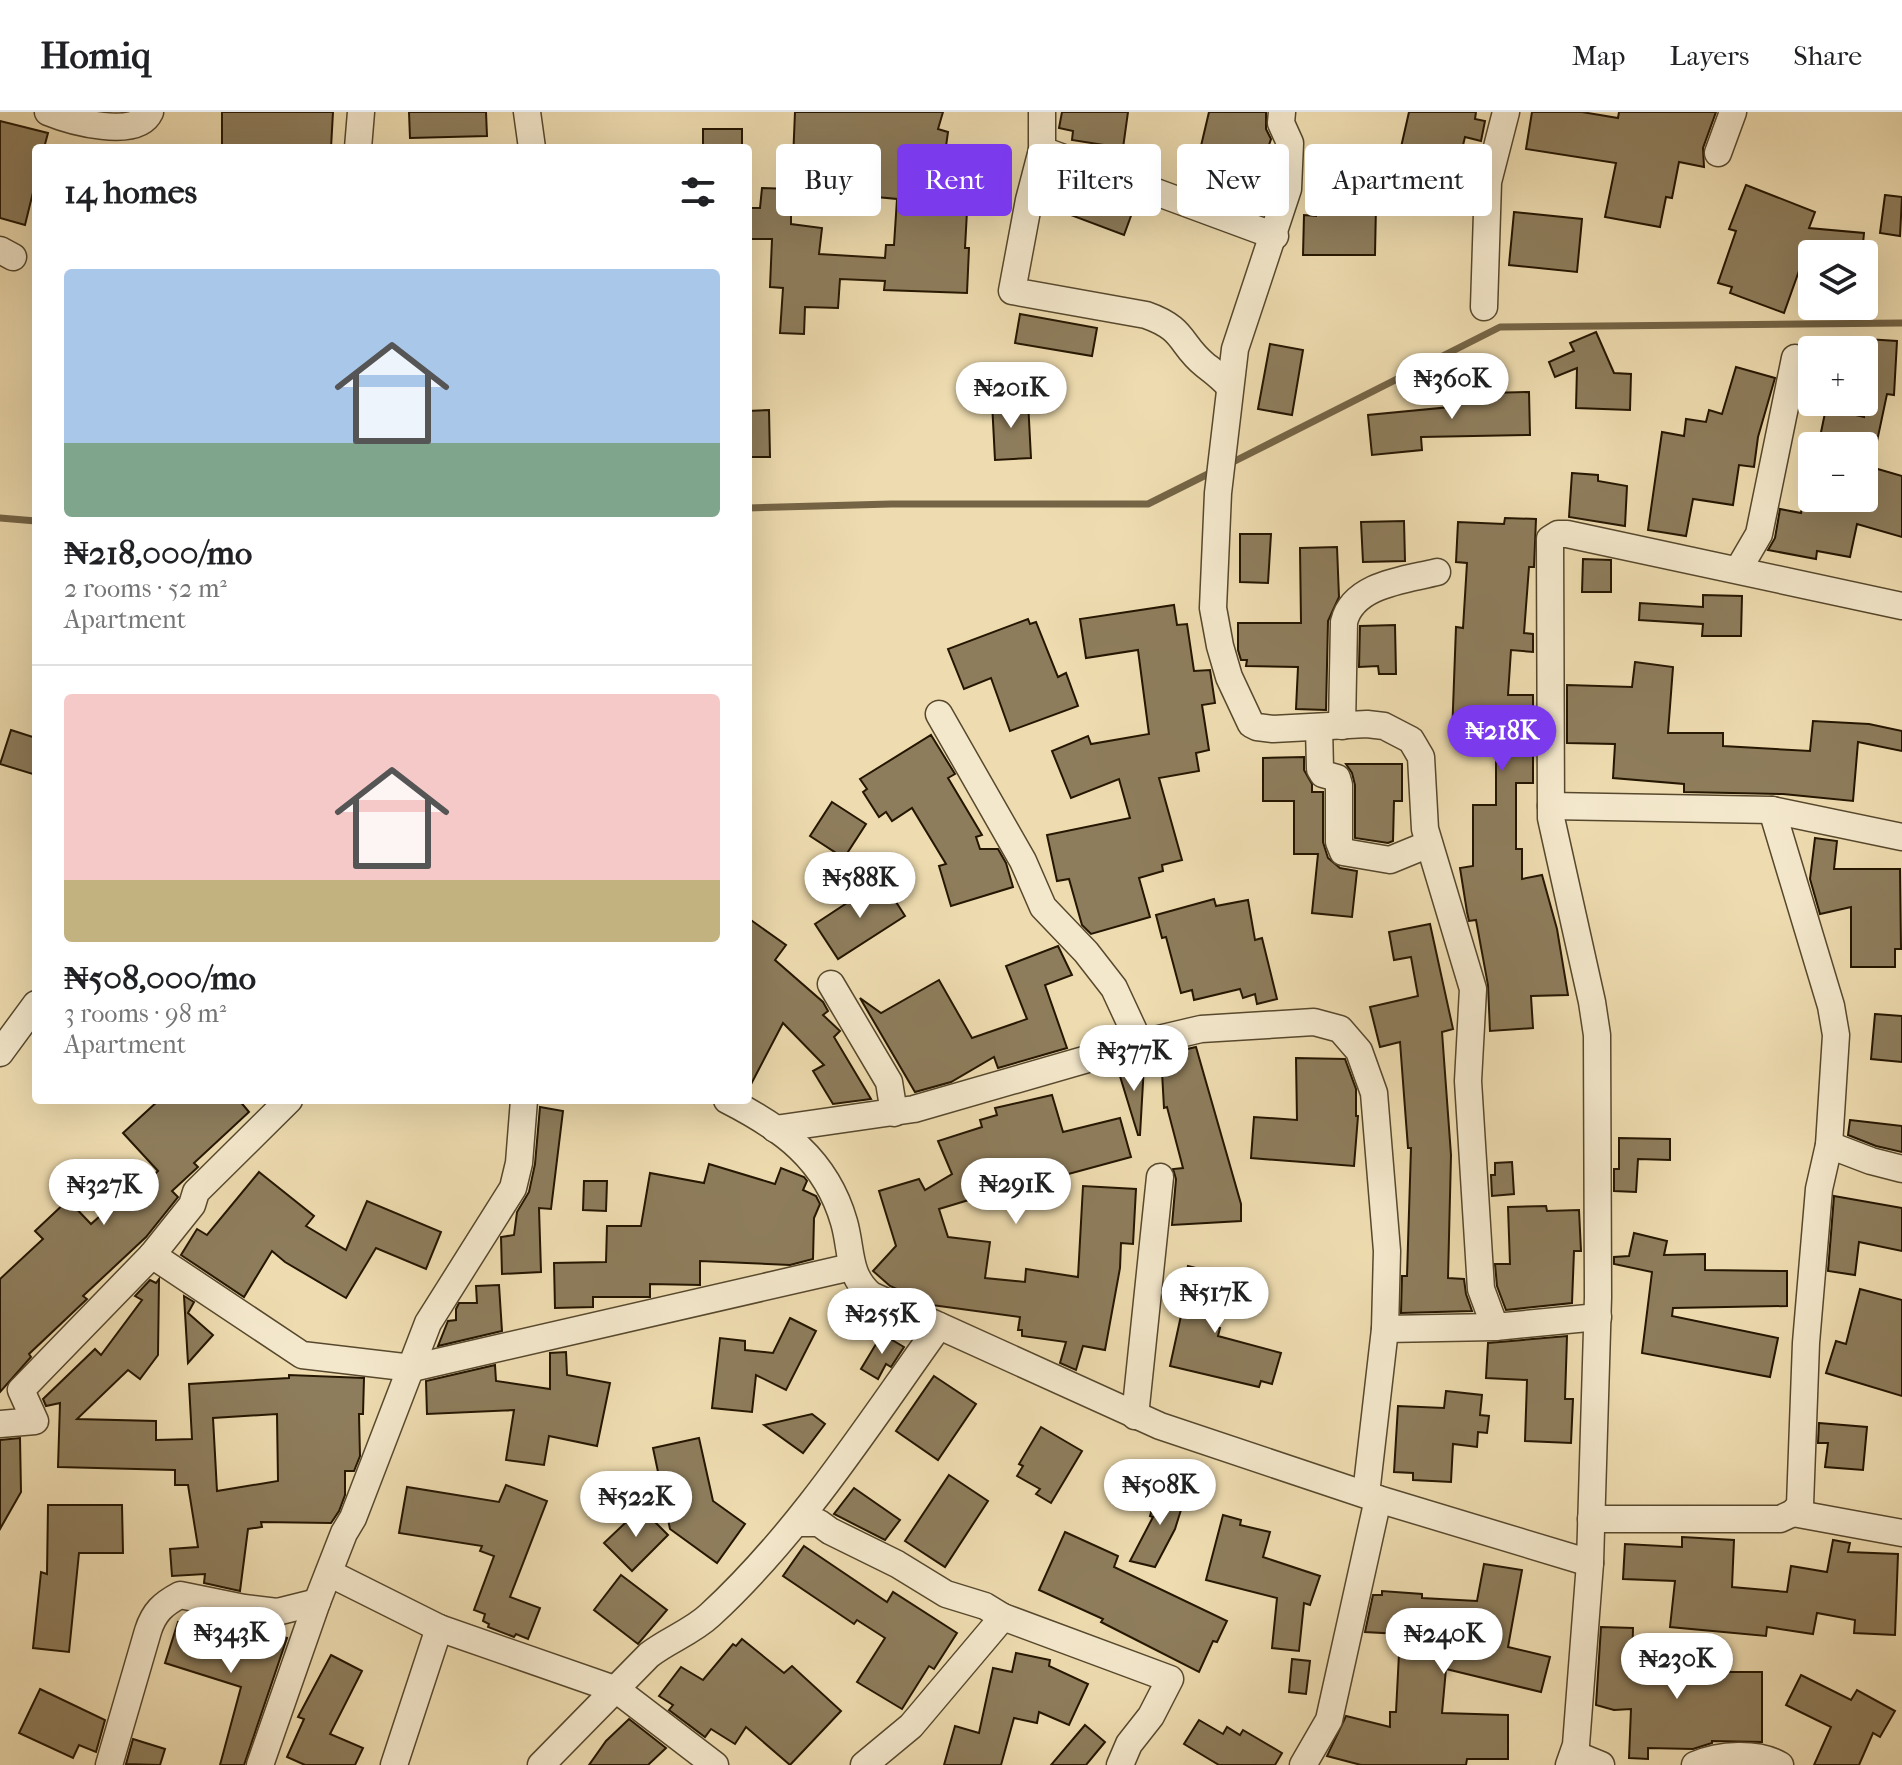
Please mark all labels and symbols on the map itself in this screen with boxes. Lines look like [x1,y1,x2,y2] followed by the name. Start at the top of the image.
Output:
[1396,353,1508,421] pin: ₦360K
[955,362,1067,430] pin: ₦201K
[1446,705,1558,773] pin: ₦218K
[804,852,916,920] pin: ₦588K
[1078,1025,1190,1093] pin: ₦377K
[960,1158,1072,1226] pin: ₦291K
[48,1159,160,1227] pin: ₦327K
[1159,1267,1271,1335] pin: ₦517K
[826,1288,938,1356] pin: ₦255K
[1104,1459,1216,1527] pin: ₦508K
[580,1471,692,1539] pin: ₦522K
[175,1607,287,1675] pin: ₦343K
[1388,1608,1500,1676] pin: ₦240K
[1621,1633,1733,1701] pin: ₦230K

